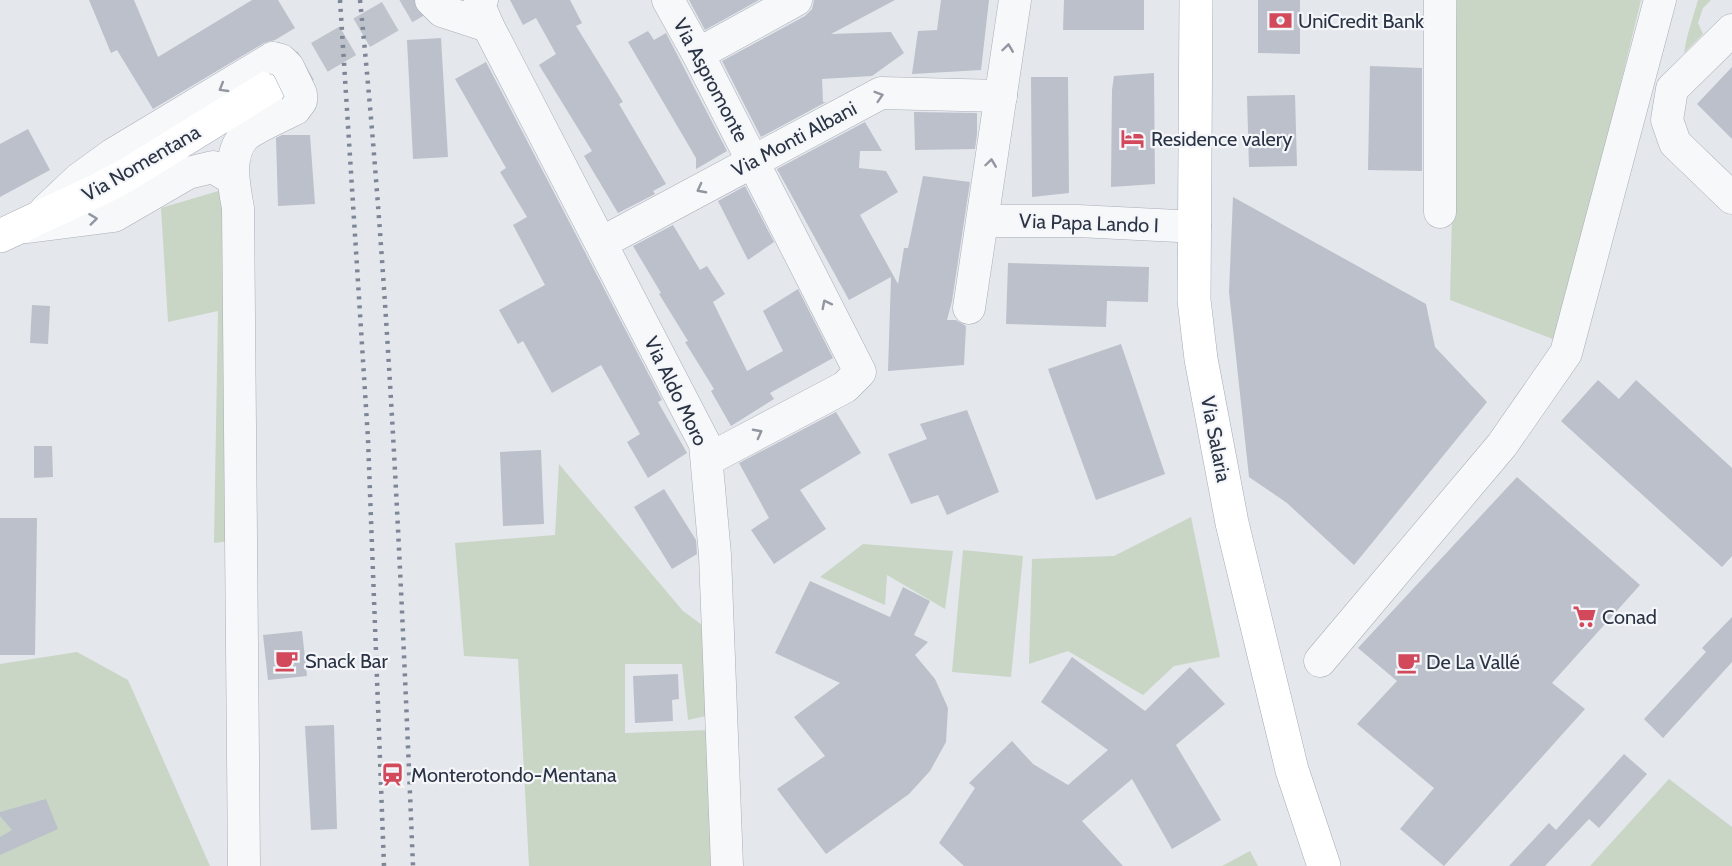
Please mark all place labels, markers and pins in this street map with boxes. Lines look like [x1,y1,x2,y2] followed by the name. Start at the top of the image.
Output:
[1267,8,1293,34] bank icon: UniCredit Bank
[1298,9,1424,33] place label: UniCredit Bank
[1120,126,1146,152] hotel icon: Residence valery
[1151,127,1292,151] place label: Residence valery
[1571,604,1597,630] supermarket icon: Conad
[1602,605,1657,629] place label: Conad
[274,648,300,674] cafe icon: Snack Bar
[305,649,388,673] place label: Snack Bar
[1395,649,1421,675] cafe icon: De La Vallé
[1426,650,1520,674] place label: De La Vallé
[380,762,406,788] station icon: Monterotondo-Mentana
[411,763,617,787] place label: Monterotondo-Mentana

